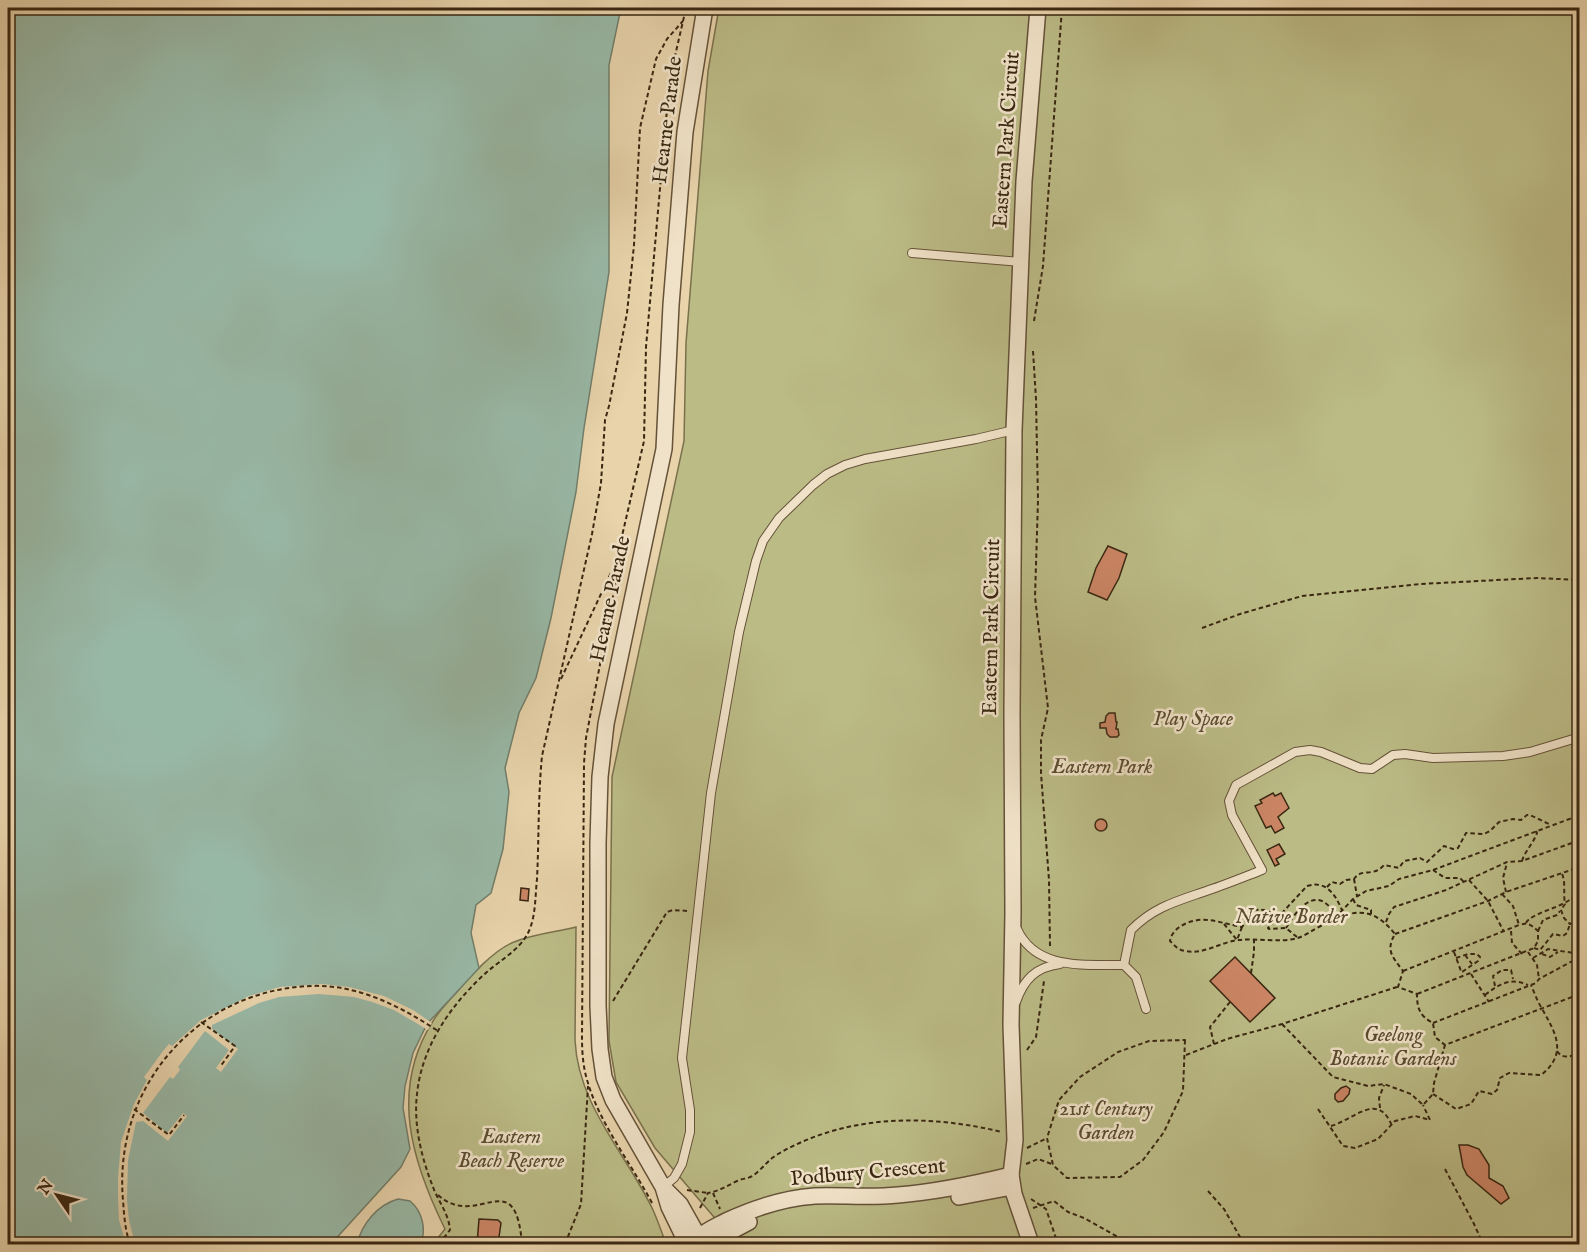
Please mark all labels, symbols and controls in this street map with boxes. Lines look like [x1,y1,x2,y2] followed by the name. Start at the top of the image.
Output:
[987,51,1027,229] street label: Eastern Park Circuit
[647,54,689,185] street label: Hearne Parade
[584,533,638,665] street label: Hearne Parade
[977,538,1007,716] street label: Eastern Park Circuit
[1153,706,1233,733] park label: Play Space
[1051,754,1153,781] park label: Eastern Park
[1235,904,1348,931] park label: Native Border
[1330,1022,1457,1073] park label: Geelong Botanic Gardens
[1059,1096,1153,1147] park label: 21st Century Garden
[458,1124,564,1175] park label: Eastern Beach Reserve
[789,1153,947,1193] street label: Podbury Crescent
[27,1165,87,1225] north arrow
[34,1176,59,1200] text: N

